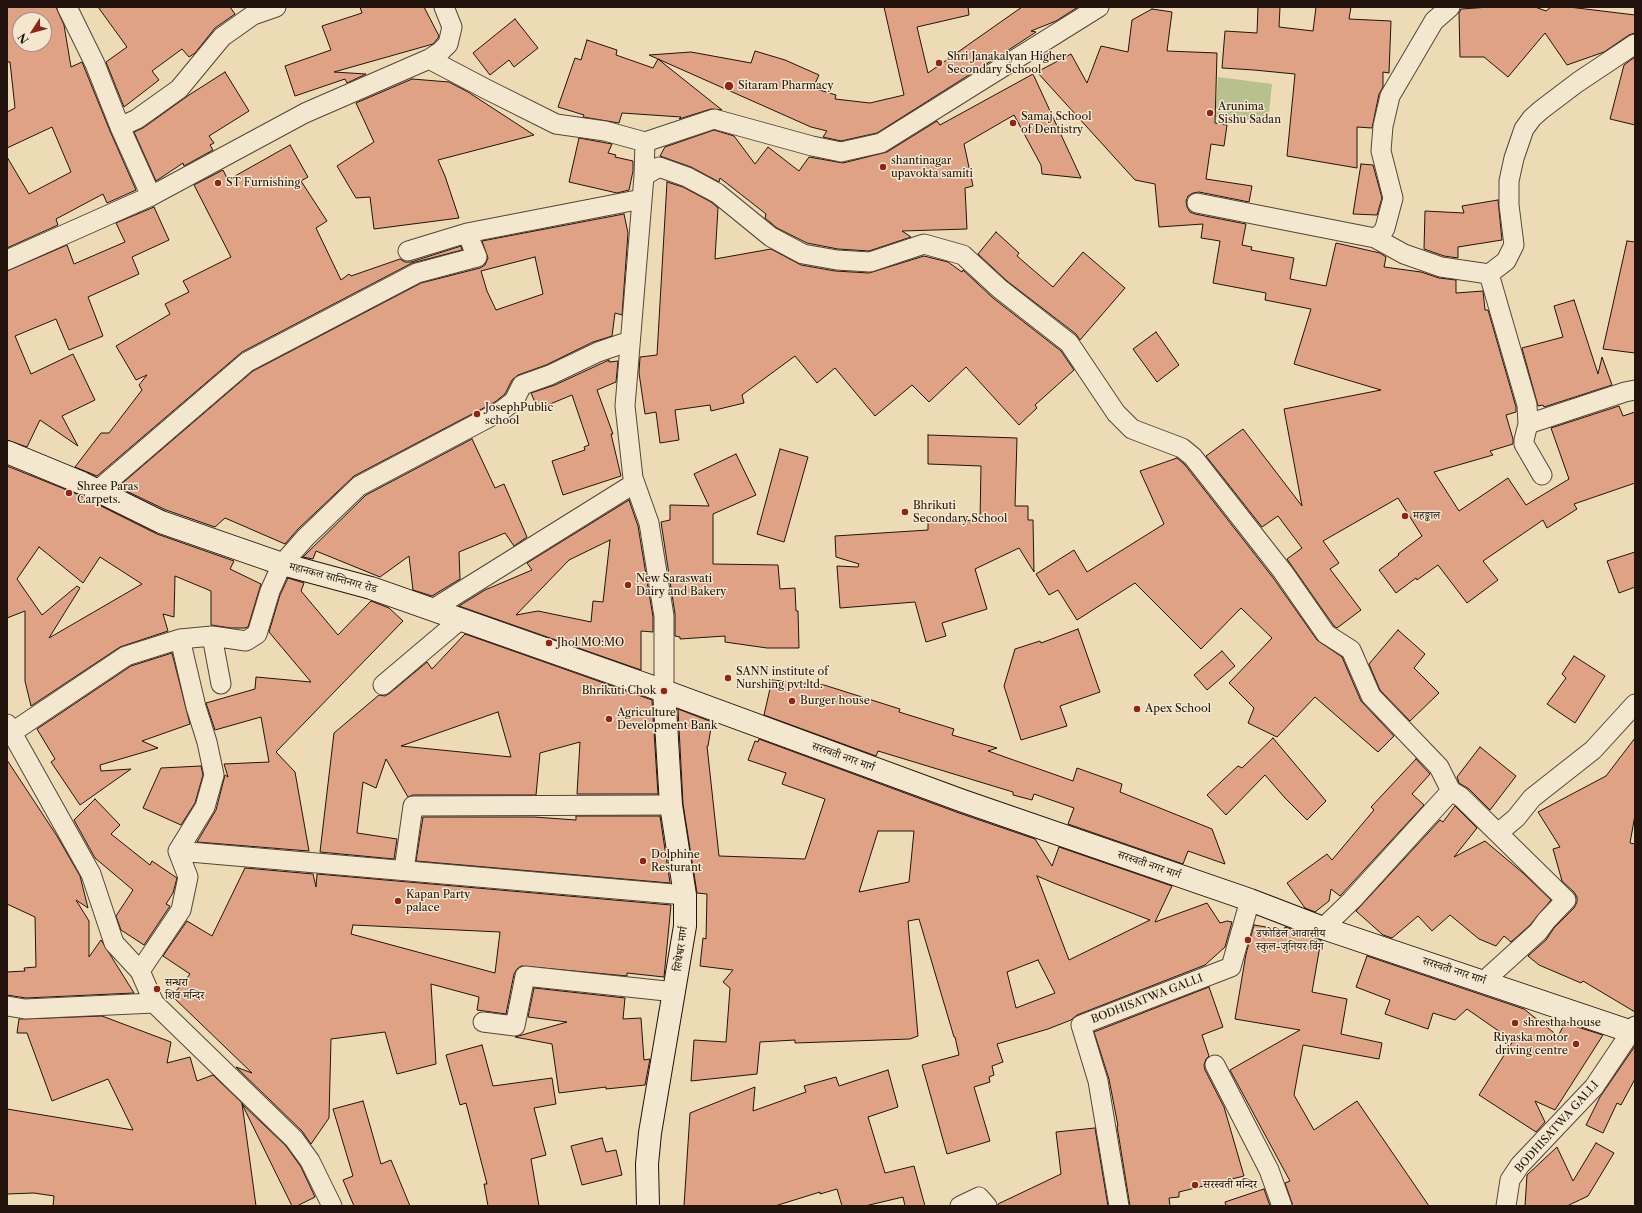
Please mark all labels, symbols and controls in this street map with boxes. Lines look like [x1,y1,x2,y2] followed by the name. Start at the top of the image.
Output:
[12,12,52,52] north arrow
[15,30,32,46] text: N
[947,50,1066,76] place label: Shri Janakalyan Higher Secondary School
[934,58,944,68] marker: Shri Janakalyan Higher Secondary School
[738,79,834,93] place label: Sitaram Pharmacy
[723,80,735,92] marker: Sitaram Pharmacy
[1218,100,1281,126] place label: Arunima Sishu Sadan
[1205,108,1215,118] marker: Arunima Sishu Sadan
[1021,110,1091,136] place label: Samaj School of Dentistry
[1008,118,1018,128] marker: Samaj School of Dentistry
[891,154,973,180] place label: shantinagar upavokta samiti
[878,162,888,172] marker: shantinagar upavokta samiti
[226,176,300,190] place label: ST Furnishing
[213,178,223,188] marker: ST Furnishing
[485,401,553,427] place label: JosephPublic school
[472,409,482,419] marker: JosephPublic school
[77,480,138,506] place label: Shree Paras Carpets.
[64,488,74,498] marker: Shree Paras Carpets.
[913,499,1007,525] place label: Bhrikuti Secondary School
[900,507,910,517] marker: Bhrikuti Secondary School
[1413,509,1440,523] place label: महङ्काल
[1400,511,1410,521] marker: महङ्काल
[288,560,378,596] street label: महानकल सान्तिनगर रोड
[636,572,726,598] place label: New Saraswati Dairy and Bakery
[623,580,633,590] marker: New Saraswati Dairy and Bakery
[557,636,624,650] place label: Jhol MO:MO
[544,638,554,648] marker: Jhol MO:MO
[736,665,828,691] place label: SANN institute of Nurshing pvt.ltd.
[723,673,733,683] marker: SANN institute of Nurshing pvt.ltd.
[582,684,656,698] place label: Bhrikuti Chok
[659,686,669,696] marker: Bhrikuti Chok
[800,694,870,708] place label: Burger house
[787,696,797,706] marker: Burger house
[1145,702,1211,716] place label: Apex School
[1132,704,1142,714] marker: Apex School
[617,706,717,732] place label: Agriculture Development Bank
[604,714,614,724] marker: Agriculture Development Bank
[810,740,876,774] street label: सरस्वती नगर मार्ग
[651,848,702,874] place label: Dolphine Resturant
[1116,848,1182,882] street label: सरस्वती नगर मार्ग
[638,856,648,866] marker: Dolphine Resturant
[406,888,470,914] place label: Kapan Party palace
[393,896,403,906] marker: Kapan Party palace
[671,926,691,972] street label: सिधेश्वर मार्ग
[1256,927,1325,953] place label: डफोडिल आवासीय स्कुल-जुनियर विंग
[1243,935,1253,945] marker: डफोडिल आवासीय स्कुल-जुनियर विंग
[1421,955,1487,987] street label: सरस्वती नगर मार्ग
[1089,972,1205,1026] street label: BODHISATWA GALLI
[165,976,204,1002] place label: सन्धरा शिव मन्दिर
[152,984,162,994] marker: सन्धरा शिव मन्दिर
[1523,1016,1601,1030] place label: shrestha house
[1510,1018,1520,1028] marker: shrestha house
[1493,1031,1568,1057] place label: Riyaska motor driving centre
[1571,1039,1581,1049] marker: Riyaska motor driving centre
[1512,1078,1602,1176] street label: BODHISATWA GALLI
[1203,1178,1257,1192] place label: सरस्वती मन्दिर
[1190,1180,1200,1190] marker: सरस्वती मन्दिर

